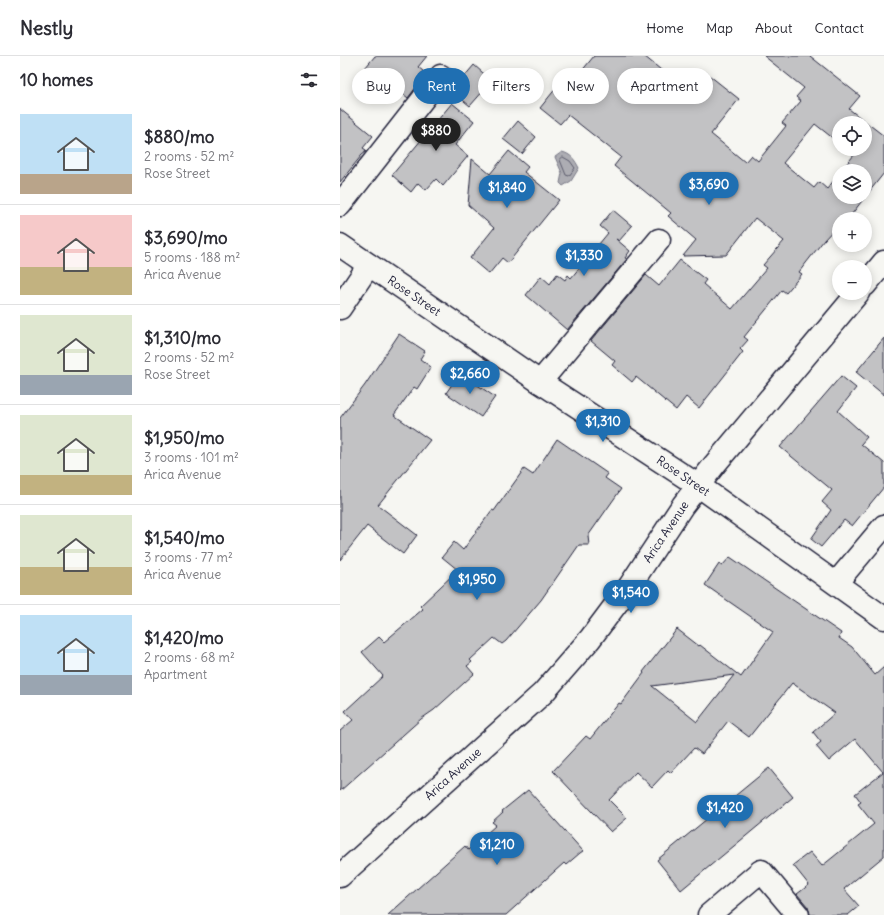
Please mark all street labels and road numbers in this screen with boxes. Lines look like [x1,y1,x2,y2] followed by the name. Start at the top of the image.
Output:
[385,272,444,319] street label: Rose Street
[654,452,713,499] street label: Rose Street
[639,498,692,565] street label: Arica Avenue
[421,744,484,803] street label: Arica Avenue

